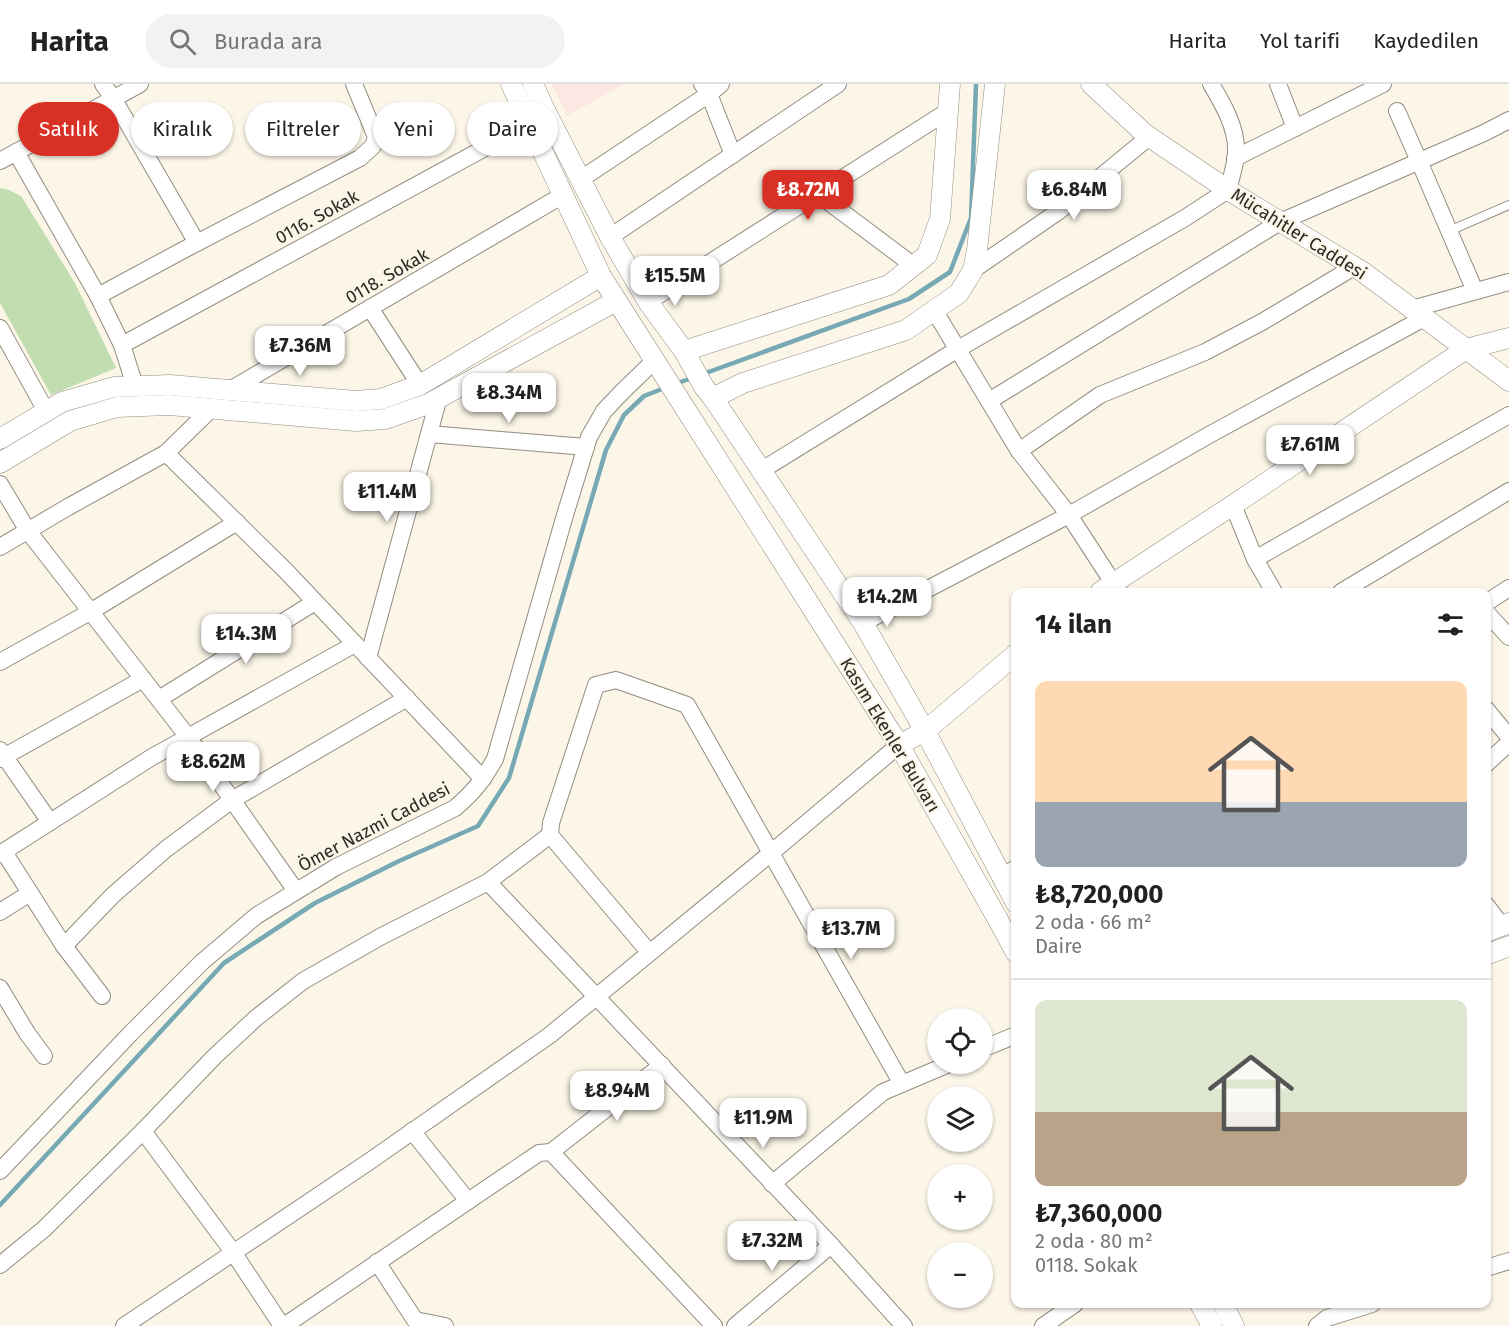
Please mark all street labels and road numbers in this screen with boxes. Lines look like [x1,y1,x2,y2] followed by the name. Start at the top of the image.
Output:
[1227,183,1371,285] street label: Mücahitler Caddesi
[271,185,363,249] street label: 0116. Sokak
[342,243,433,309] street label: 0118. Sokak
[835,654,945,816] street label: Kasım Ekenler Bulvarı
[294,778,454,876] street label: Ömer Nazmi Caddesi

